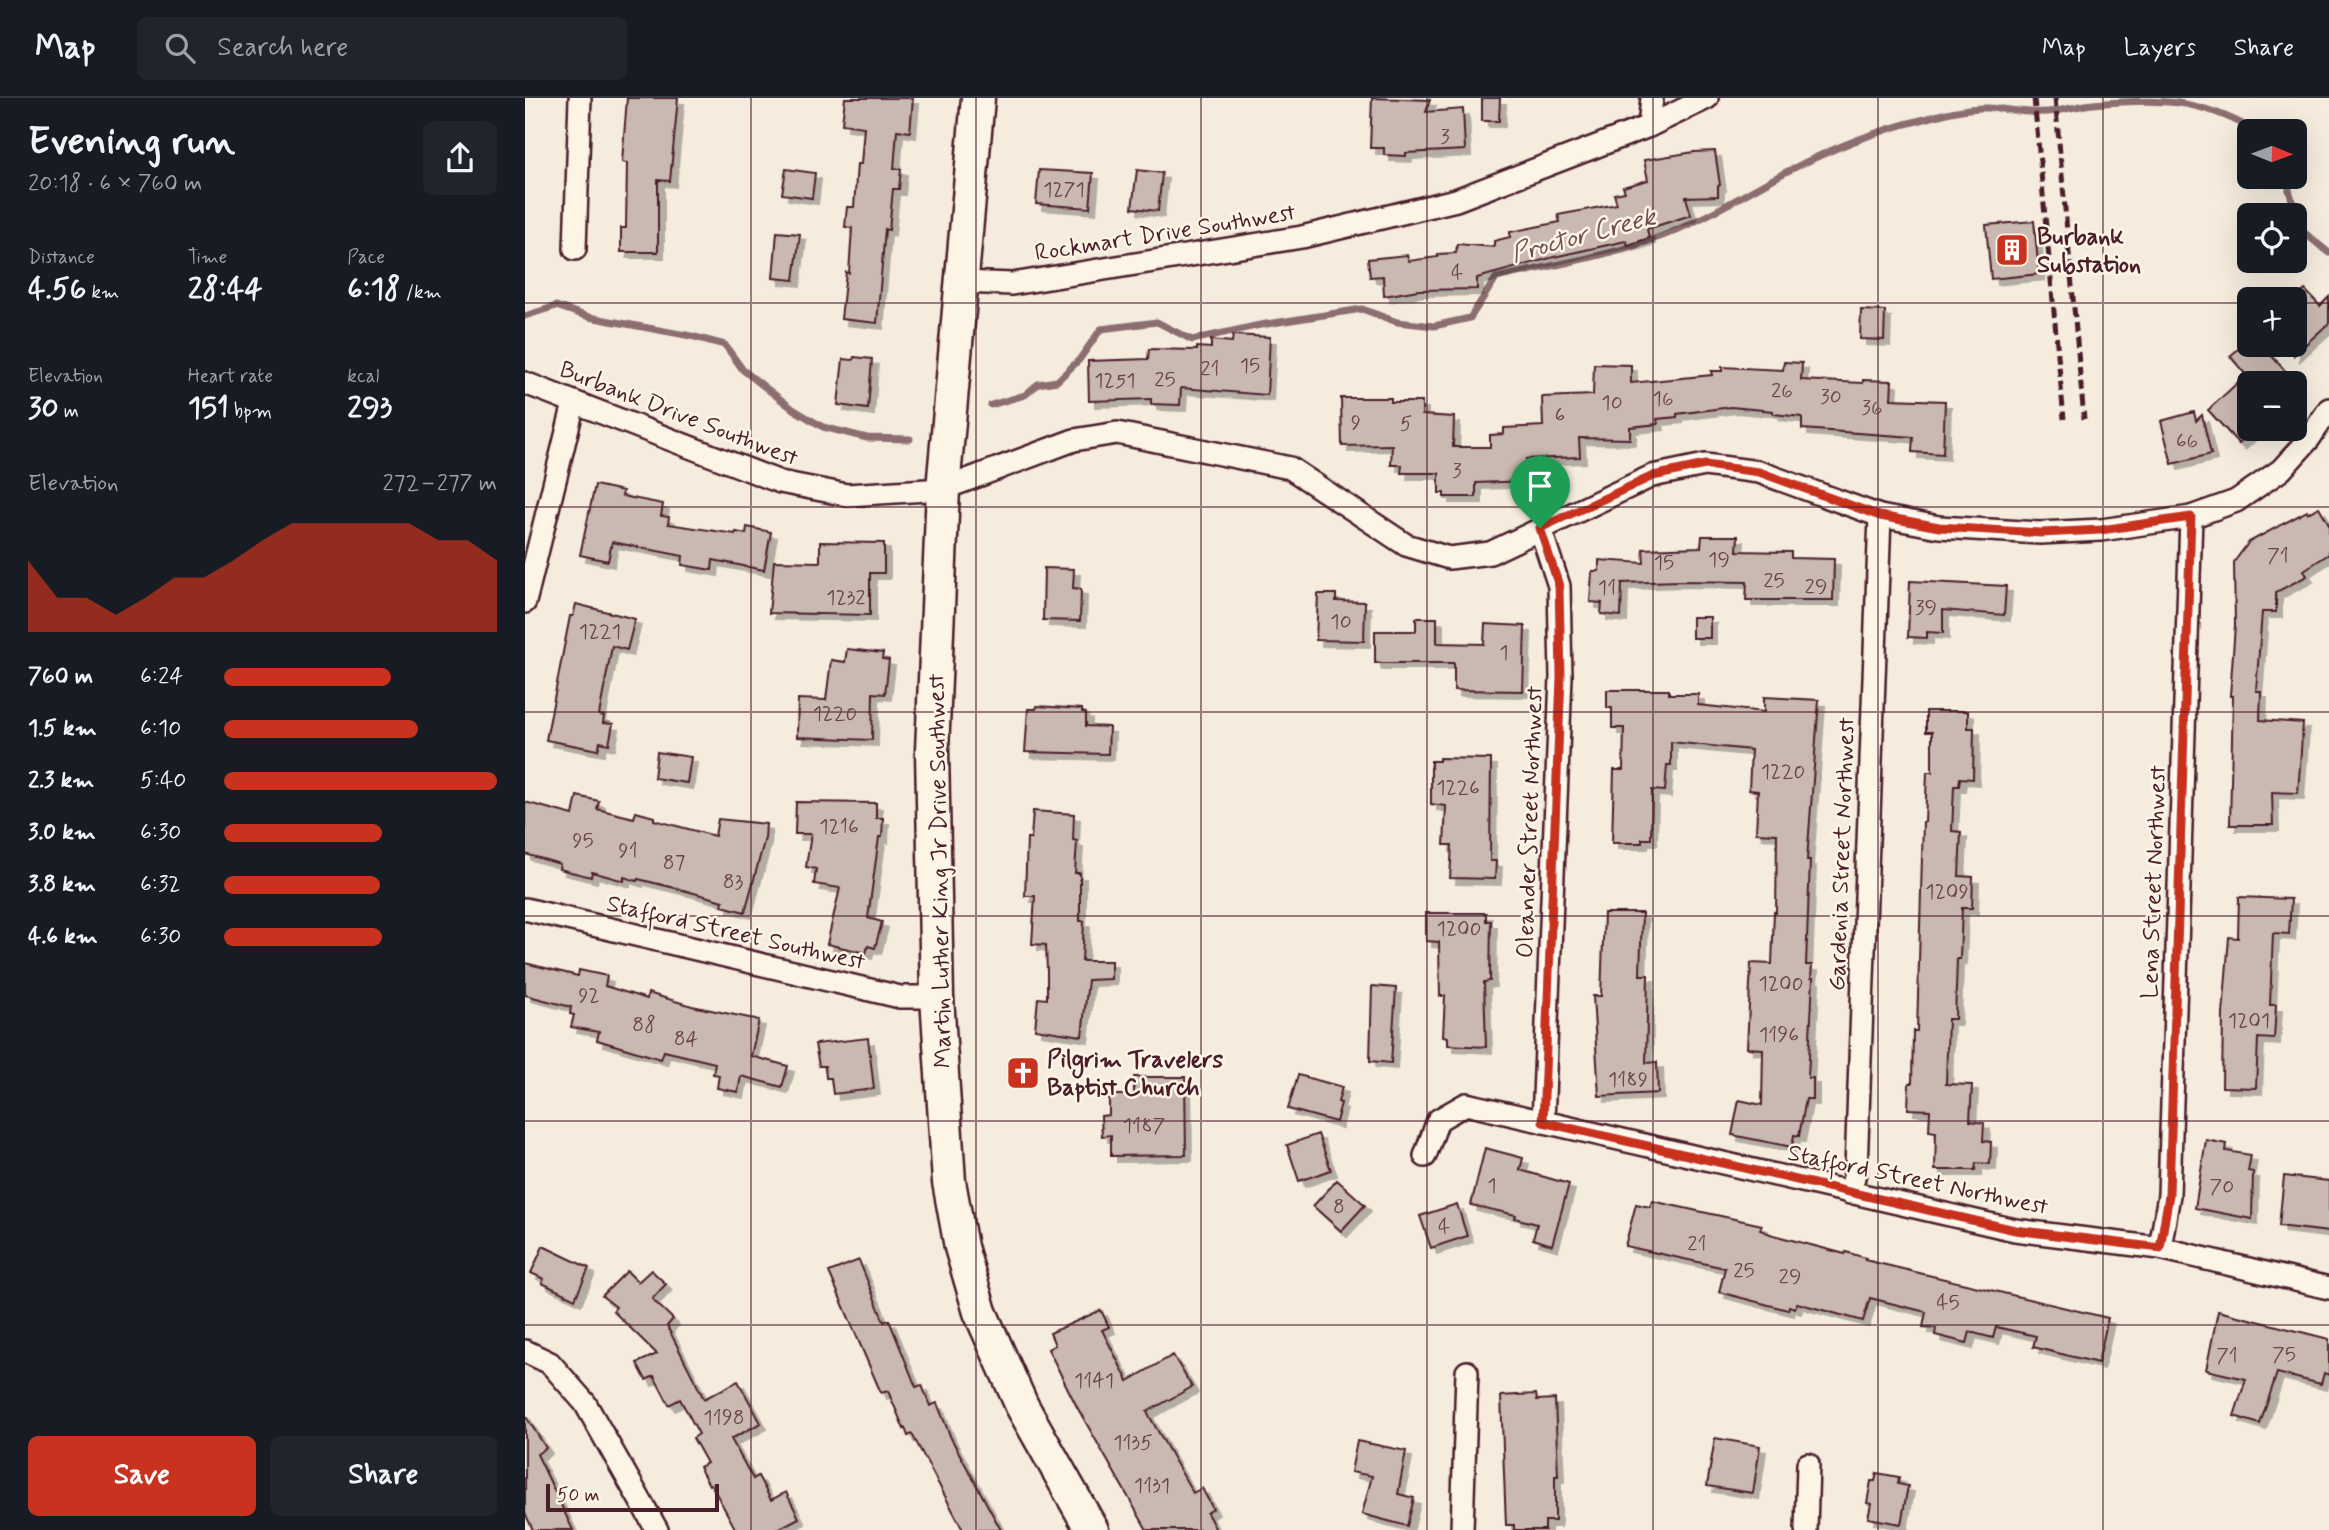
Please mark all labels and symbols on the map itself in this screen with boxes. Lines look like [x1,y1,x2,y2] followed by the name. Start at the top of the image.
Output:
[2237,119,2307,189] north arrow
[1440,123,1450,151] house number: 3
[1043,176,1085,204] house number: 1271
[1033,197,1298,269] street label: Rockmart Drive Southwest
[1508,200,1661,272] water label: Proctor Creek
[2037,222,2141,281] place label: Burbank Substation
[1993,231,2031,269] building icon: Burbank Substation
[1451,259,1463,287] house number: 4
[1240,352,1260,380] house number: 15
[555,355,803,474] street label: Burbank Drive Southwest
[1200,355,1220,383] house number: 21
[1154,366,1176,394] house number: 25
[1094,367,1136,395] house number: 1251
[1771,377,1793,405] house number: 26
[1820,383,1842,411] house number: 30
[1653,385,1674,413] house number: 16
[1601,389,1623,417] house number: 10
[1861,394,1883,422] house number: 36
[1555,401,1565,429] house number: 6
[1351,409,1361,437] house number: 9
[1400,410,1412,438] house number: 5
[2176,427,2198,455] house number: 66
[1510,456,1570,528] pin
[1452,457,1462,485] house number: 3
[2267,542,2289,570] house number: 71
[1708,546,1730,574] house number: 19
[1654,549,1674,577] house number: 15
[1763,567,1785,595] house number: 25
[1805,573,1827,601] house number: 29
[1598,574,1616,602] house number: 11
[826,584,866,612] house number: 1232
[1915,594,1937,622] house number: 39
[1330,608,1352,636] house number: 10
[579,618,621,646] house number: 1221
[1499,639,1509,667] house number: 1
[922,673,959,1069] street label: Martin Luther King Jr Drive Southwest
[1510,685,1551,959] street label: Oleander Street Northwest
[813,700,857,728] house number: 1220
[1822,716,1863,992] street label: Gardenia Street Northwest
[1761,758,1805,786] house number: 1220
[2135,764,2174,999] street label: Lena Street Northwest
[1436,774,1480,802] house number: 1226
[819,813,859,841] house number: 1216
[572,827,594,855] house number: 95
[618,837,638,865] house number: 91
[663,849,685,877] house number: 87
[723,868,743,896] house number: 83
[1925,878,1969,906] house number: 1209
[603,889,868,980] street label: Stafford Street Southwest
[1437,915,1481,943] house number: 1200
[1759,970,1803,998] house number: 1200
[578,982,600,1010] house number: 92
[2228,1007,2270,1035] house number: 1201
[632,1011,656,1039] house number: 88
[1759,1021,1799,1049] house number: 1196
[674,1025,699,1053] house number: 84
[1047,1045,1223,1104] place label: Pilgrim Travelers Baptist Church
[1004,1054,1042,1092] church icon: Pilgrim Travelers Baptist Church
[1608,1066,1648,1094] house number: 1189
[1123,1112,1165,1140] house number: 1187
[1784,1138,2051,1225] street label: Stafford Street Northwest
[1487,1172,1497,1200] house number: 1
[2210,1173,2234,1201] house number: 70
[1333,1193,1345,1221] house number: 8
[1438,1213,1450,1241] house number: 4
[1687,1230,1707,1258] house number: 21
[1733,1257,1755,1285] house number: 25
[1779,1263,1801,1291] house number: 29
[1936,1289,1960,1317] house number: 45
[2272,1341,2296,1369] house number: 75
[2216,1342,2238,1370] house number: 71
[1074,1367,1114,1395] house number: 1141
[703,1404,745,1432] house number: 1198
[1113,1429,1153,1457] house number: 1135
[1134,1472,1170,1500] house number: 1131
[546,1481,719,1513] scale bar

